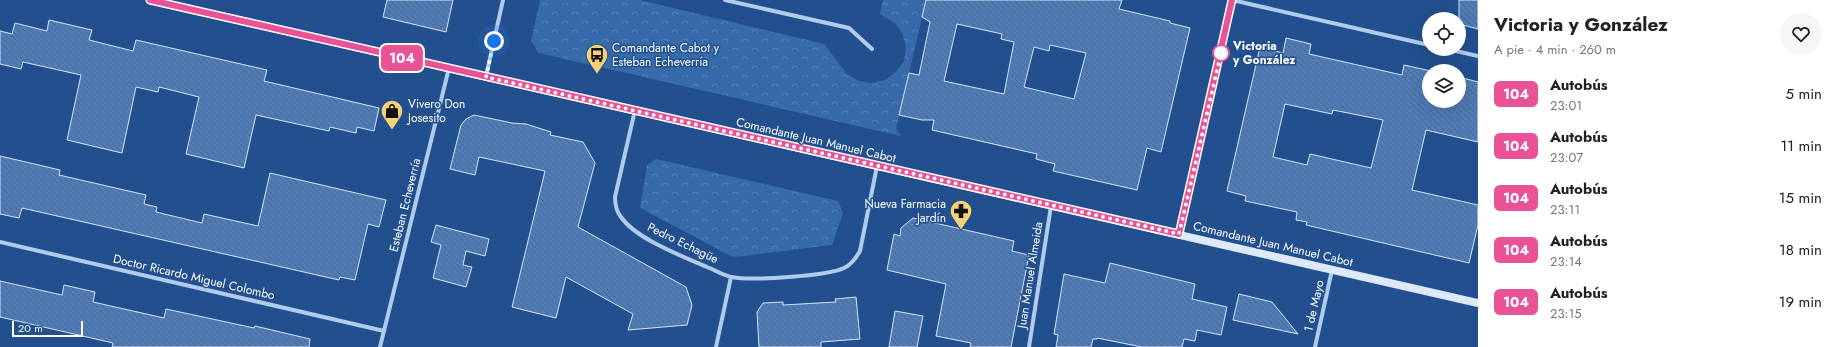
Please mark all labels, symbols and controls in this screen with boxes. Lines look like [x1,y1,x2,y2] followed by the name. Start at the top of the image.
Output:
[1494,11,1668,38] text: Victoria y González
[1422,12,1466,108] map controls
[1422,12,1466,56] button: locate
[1780,13,1822,55] button: heart
[484,31,504,51] your location
[1232,37,1296,69] place label: Victoria y González
[612,39,720,71] place label: Comandante Cabot y Esteban Echeverría
[1494,40,1616,59] text: A pie · 4 min · 260 m
[584,42,610,75] bus stop icon: Comandante Cabot y Esteban Echeverría
[1212,44,1230,62] marker: Victoria y González
[379,45,425,71] line badge: 104
[389,48,415,68] text: 104
[1422,64,1466,108] button: layers
[1550,74,1608,96] text: Autobús
[1786,83,1822,105] text: 5 min
[1503,84,1529,104] text: 104
[406,95,465,127] place label: Vivero Don Josesito
[1550,96,1582,115] text: 23:01
[379,98,405,131] shop icon: Vivero Don Josesito
[734,113,898,167] street label: Comandante Juan Manuel Cabot
[1550,126,1608,148] text: Autobús
[1781,135,1822,157] text: 11 min
[1503,136,1529,156] text: 104
[1550,148,1583,167] text: 23:07
[385,156,425,254] street label: Esteban Echeverría
[1550,178,1608,200] text: Autobús
[1779,187,1822,209] text: 15 min
[1503,188,1529,208] text: 104
[864,195,946,227] place label: Nueva Farmacia Jardín
[948,198,974,231] pharmacy icon: Nueva Farmacia Jardín
[1550,200,1580,219] text: 23:11
[1191,217,1355,271] street label: Comandante Juan Manuel Cabot
[644,218,722,268] street label: Pedro Echagüe
[1012,220,1047,331] street label: Juan Manuel Almeida
[1550,230,1608,252] text: Autobús
[1779,239,1822,261] text: 18 min
[1503,240,1529,260] text: 104
[111,250,277,304] street label: Doctor Ricardo Miguel Colombo
[1550,252,1582,271] text: 23:14
[1299,278,1329,334] street label: 1 de Mayo
[1550,282,1608,304] text: Autobús
[1779,291,1822,313] text: 19 min
[1503,292,1529,312] text: 104
[1550,304,1582,323] text: 23:15
[12,319,83,338] scale bar
[18,320,43,336] text: 20 m

